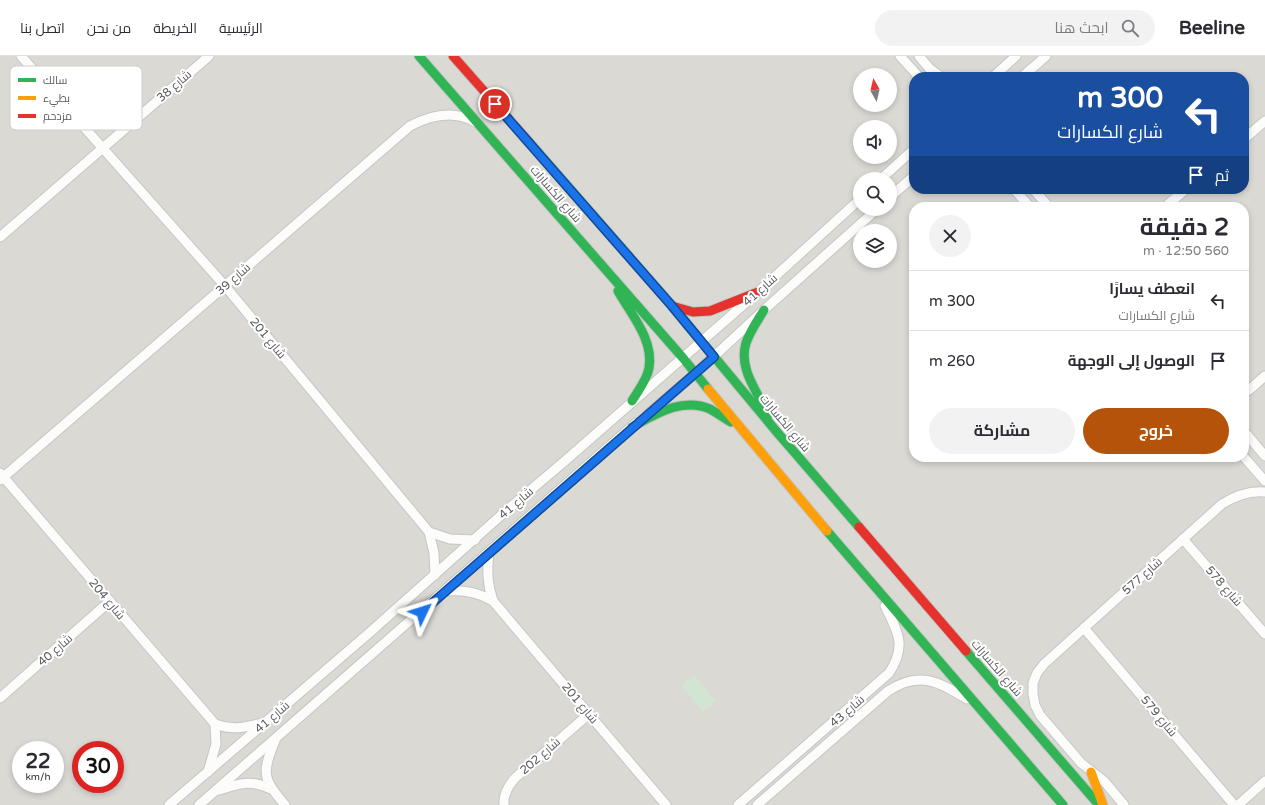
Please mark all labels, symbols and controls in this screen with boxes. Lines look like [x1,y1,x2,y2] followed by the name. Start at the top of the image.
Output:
[875,10,1155,46] search box
[1119,17,1141,39] icon: search
[1179,17,1245,39] text: Beeline
[1055,19,1109,37] text: ابحث هنا
[20,20,65,37] text: اتصل بنا
[87,20,131,37] text: من نحن
[153,20,197,37] text: الخريطة
[219,20,263,37] text: الرئيسية
[10,66,142,130] legend
[154,67,195,106] street label: شارع 38
[853,68,897,112] north arrow
[853,68,897,268] map controls
[43,74,67,87] text: سالك
[1077,81,1163,115] text: 300 m
[478,87,512,121] pin
[1177,88,1229,140] icon: left
[43,92,70,107] text: بطيء
[484,93,506,115] icon: arrive
[43,110,72,124] text: مزدحم
[853,120,897,164] button: sound
[1057,121,1163,143] text: شارع الكسارات
[527,163,584,226] street label: شارع الكسارات
[1185,164,1207,186] icon: arrive
[1215,167,1229,185] text: ثم
[853,172,897,216] button: search
[1140,213,1229,242] text: 2 دقيقة
[929,215,971,257] button: close
[853,224,897,268] button: layers
[1143,243,1229,259] text: 560 m · 12:50
[213,260,254,299] street label: شارع 39
[740,271,781,310] street label: شارع 41
[1109,280,1195,298] text: انعطف يسارًا
[1207,290,1229,312] icon: left
[929,292,975,310] text: 300 m
[1119,308,1195,324] text: شارع الكسارات
[246,315,289,362] street label: شارع 201
[1207,350,1229,372] icon: arrive
[929,352,975,370] text: 260 m
[1068,352,1195,370] text: الوصول إلى الوجهة
[756,391,813,455] street label: شارع الكسارات
[929,408,1075,454] button: مشاركة
[1083,408,1229,454] button: خروج
[496,484,537,523] street label: شارع 41
[1119,554,1166,598] street label: شارع 577
[1202,563,1245,610] street label: شارع 578
[85,576,128,623] street label: شارع 204
[401,591,443,633] position arrow
[35,631,76,670] street label: شارع 40
[968,637,1025,700] street label: شارع الكسارات
[558,680,601,727] street label: شارع 201
[827,692,868,731] street label: شارع 43
[1137,693,1180,740] street label: شارع 579
[252,698,293,737] street label: شارع 41
[517,735,564,778] street label: شارع 202
[72,741,124,793] speed limit sign: 30
[25,750,51,774] text: 22
[25,771,51,783] text: km/h

